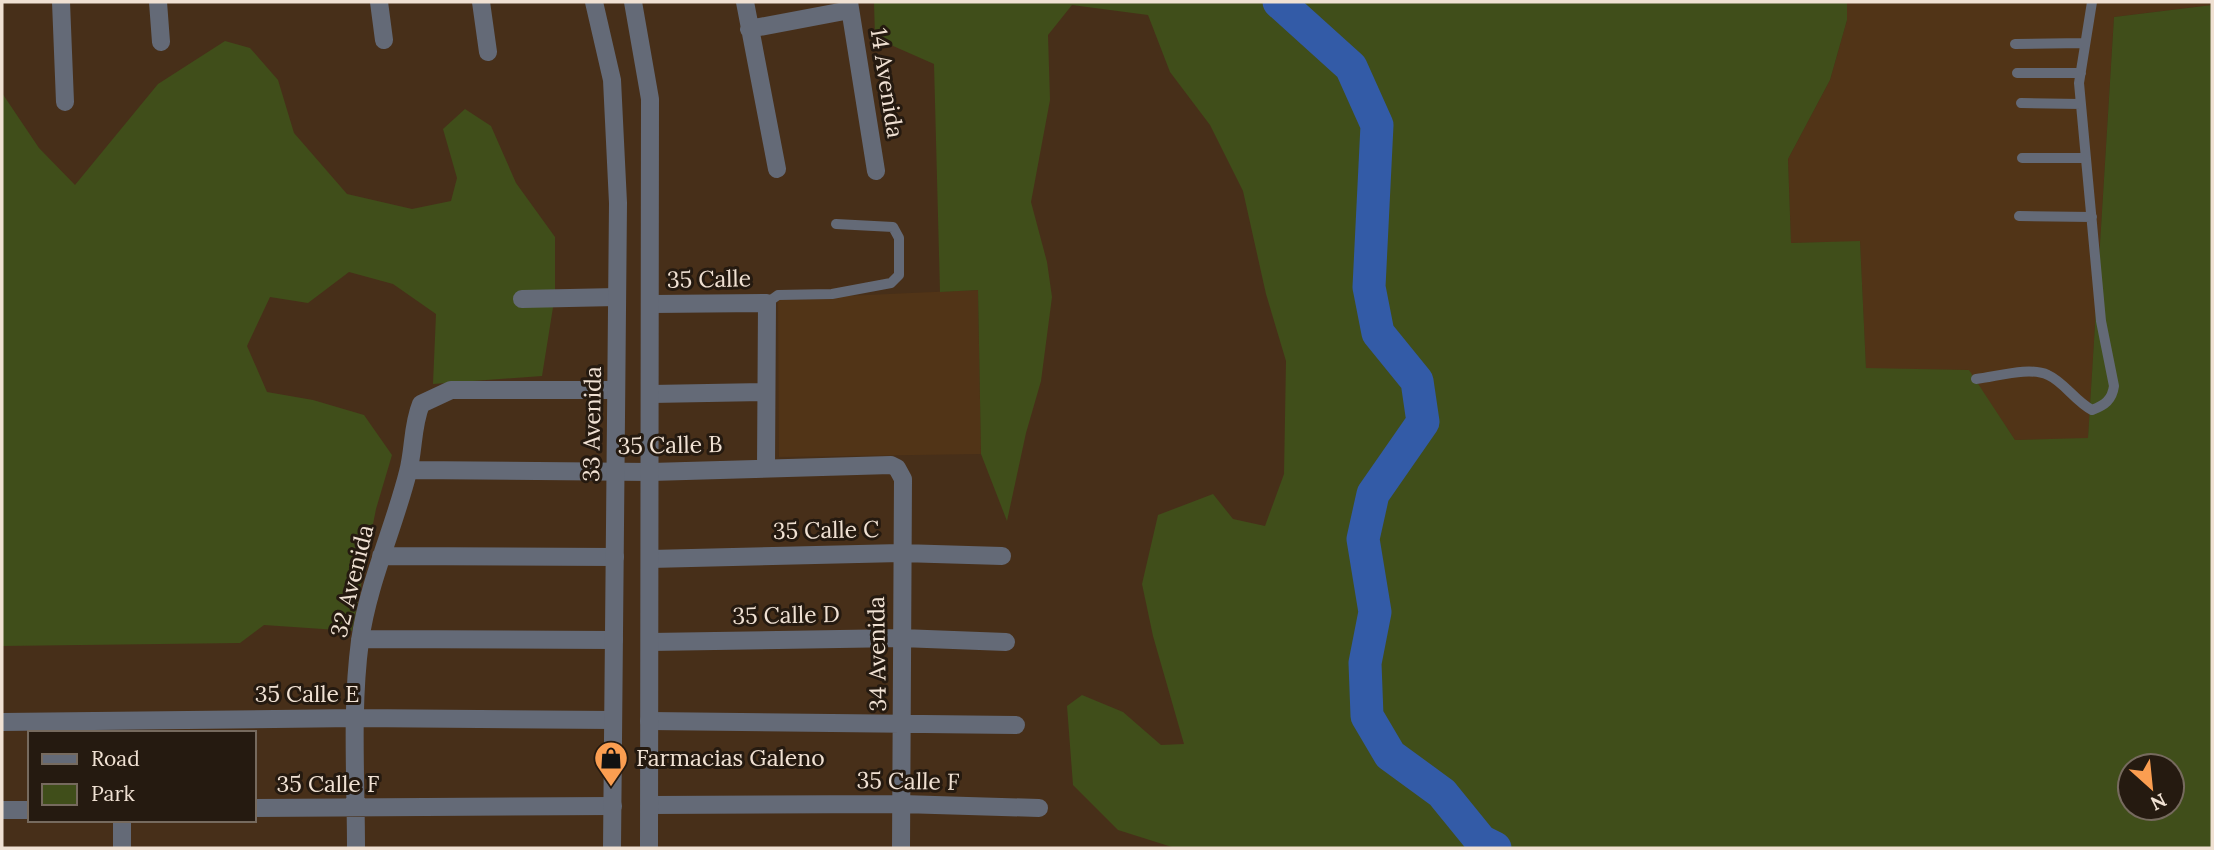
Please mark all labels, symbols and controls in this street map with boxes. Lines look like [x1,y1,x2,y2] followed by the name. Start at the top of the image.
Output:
[865,26,911,140] street label: 14 Avenida
[667,263,751,294] street label: 35 Calle
[576,366,607,482] street label: 33 Avenida
[617,429,723,460] street label: 35 Calle B
[773,514,879,545] street label: 35 Calle C
[324,521,380,640] street label: 32 Avenida
[861,596,892,712] street label: 34 Avenida
[732,599,840,630] street label: 35 Calle D
[255,679,359,708] street label: 35 Calle E
[28,731,256,822] legend
[592,739,630,788] shop icon: Farmacias Galeno
[636,743,825,772] place label: Farmacias Galeno
[91,745,140,772] text: Road
[2116,752,2186,822] north arrow
[856,765,960,796] street label: 35 Calle F
[277,769,380,798] street label: 35 Calle F
[91,780,135,807] text: Park
[2146,788,2171,816] text: N

